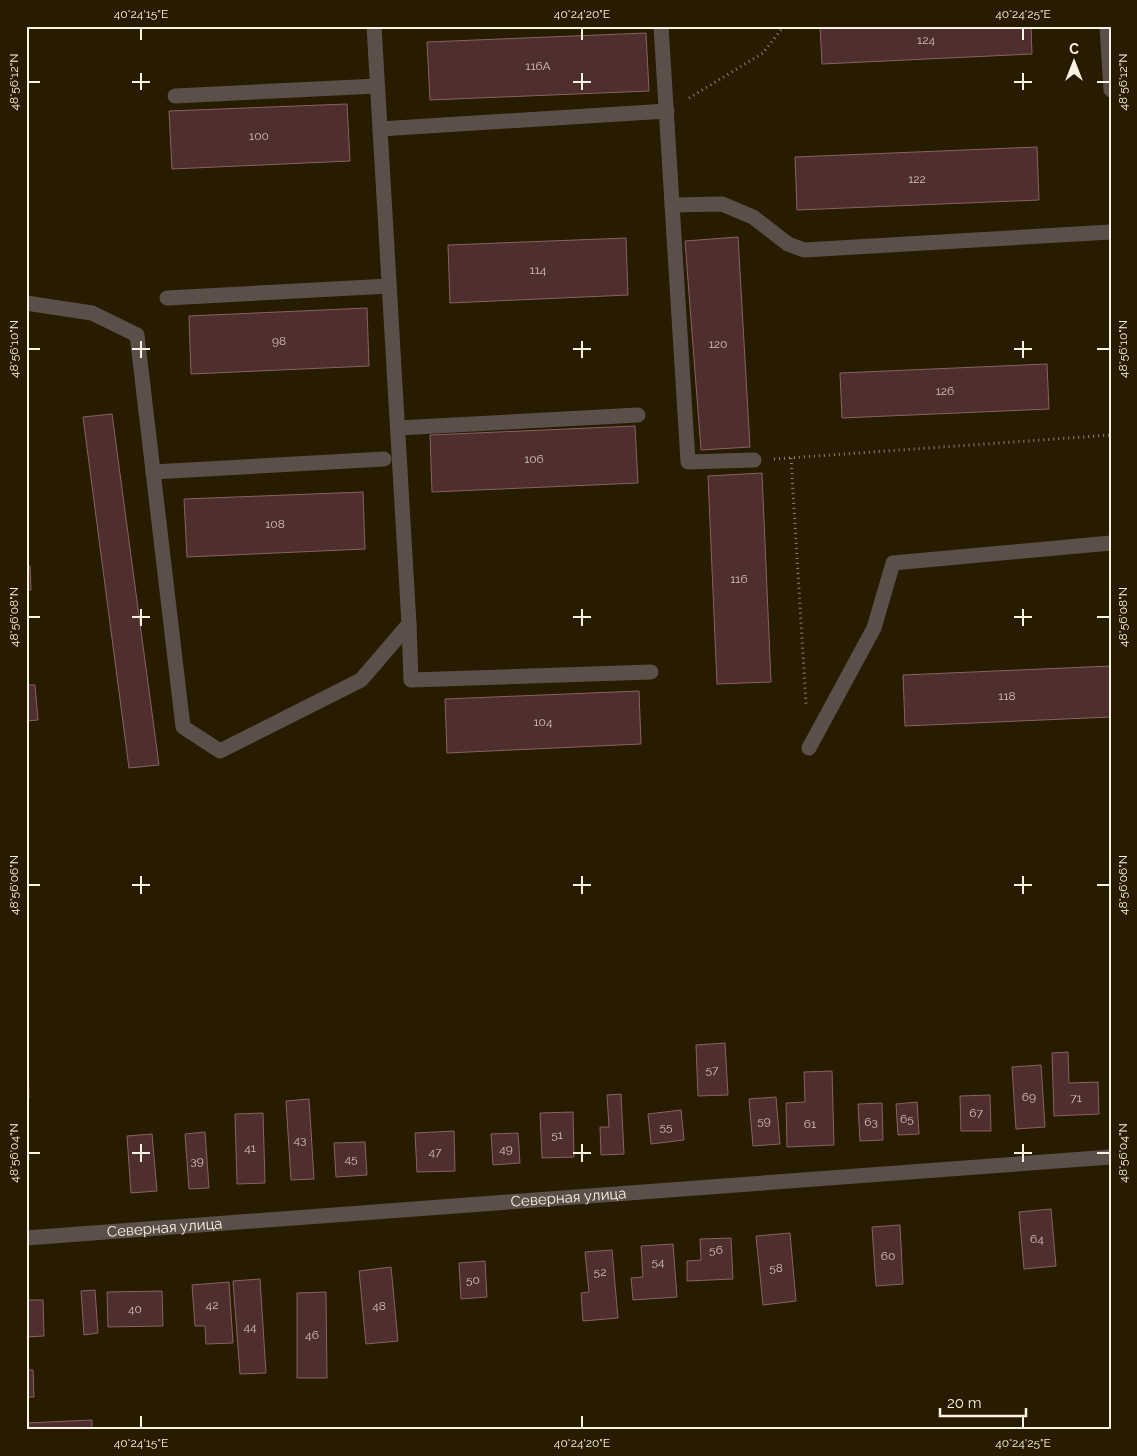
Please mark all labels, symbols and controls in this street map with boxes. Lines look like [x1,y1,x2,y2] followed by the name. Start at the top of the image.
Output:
[114,7,168,21] text: 40°24'15"E
[554,7,610,21] text: 40°24'20"E
[995,7,1051,21] text: 40°24'25"E
[917,33,935,47] house number: 124
[1050,38,1100,88] north arrow
[1069,41,1079,57] text: С
[7,54,21,110] text: 48°56'12"N
[1116,54,1130,110] text: 48°56'12"N
[525,59,551,73] house number: 116А
[249,129,269,143] house number: 100
[908,172,926,186] house number: 122
[530,263,547,277] house number: 114
[7,320,21,378] text: 48°56'10"N
[1116,320,1130,378] text: 48°56'10"N
[272,334,286,348] house number: 98
[709,337,727,351] house number: 120
[936,384,954,398] house number: 126
[524,452,544,466] house number: 106
[265,517,285,531] house number: 108
[730,572,748,586] house number: 116
[7,587,21,647] text: 48°56'08"N
[1116,587,1130,647] text: 48°56'08"N
[998,689,1016,703] house number: 118
[533,715,553,729] house number: 104
[7,855,21,915] text: 48°56'06"N
[1116,855,1130,915] text: 48°56'06"N
[706,1063,719,1077] house number: 57
[1022,1090,1036,1104] house number: 69
[1070,1091,1082,1105] house number: 71
[969,1106,983,1120] house number: 67
[900,1112,914,1126] house number: 65
[757,1114,771,1128] house number: 59
[864,1115,878,1129] house number: 63
[804,1117,816,1131] house number: 61
[659,1120,673,1134] house number: 55
[7,1123,21,1183] text: 48°56'04"N
[1116,1123,1130,1183] text: 48°56'04"N
[551,1128,563,1142] house number: 51
[294,1133,306,1147] house number: 43
[244,1141,256,1155] house number: 41
[499,1142,513,1156] house number: 49
[429,1145,442,1159] house number: 47
[344,1152,358,1166] house number: 45
[190,1154,204,1168] house number: 39
[510,1184,627,1211] street label: Северная улица
[106,1214,223,1241] street label: Северная улица
[1030,1232,1044,1246] house number: 64
[709,1243,723,1257] house number: 56
[881,1249,895,1263] house number: 60
[651,1255,665,1269] house number: 54
[769,1261,783,1275] house number: 58
[594,1265,606,1279] house number: 52
[466,1273,480,1287] house number: 50
[206,1298,218,1312] house number: 42
[372,1299,386,1313] house number: 48
[128,1302,142,1316] house number: 40
[243,1320,257,1334] house number: 44
[305,1328,319,1342] house number: 46
[940,1386,1026,1418] scale bar
[947,1394,982,1412] text: 20 m
[114,1436,168,1450] text: 40°24'15"E
[554,1436,610,1450] text: 40°24'20"E
[995,1436,1051,1450] text: 40°24'25"E

